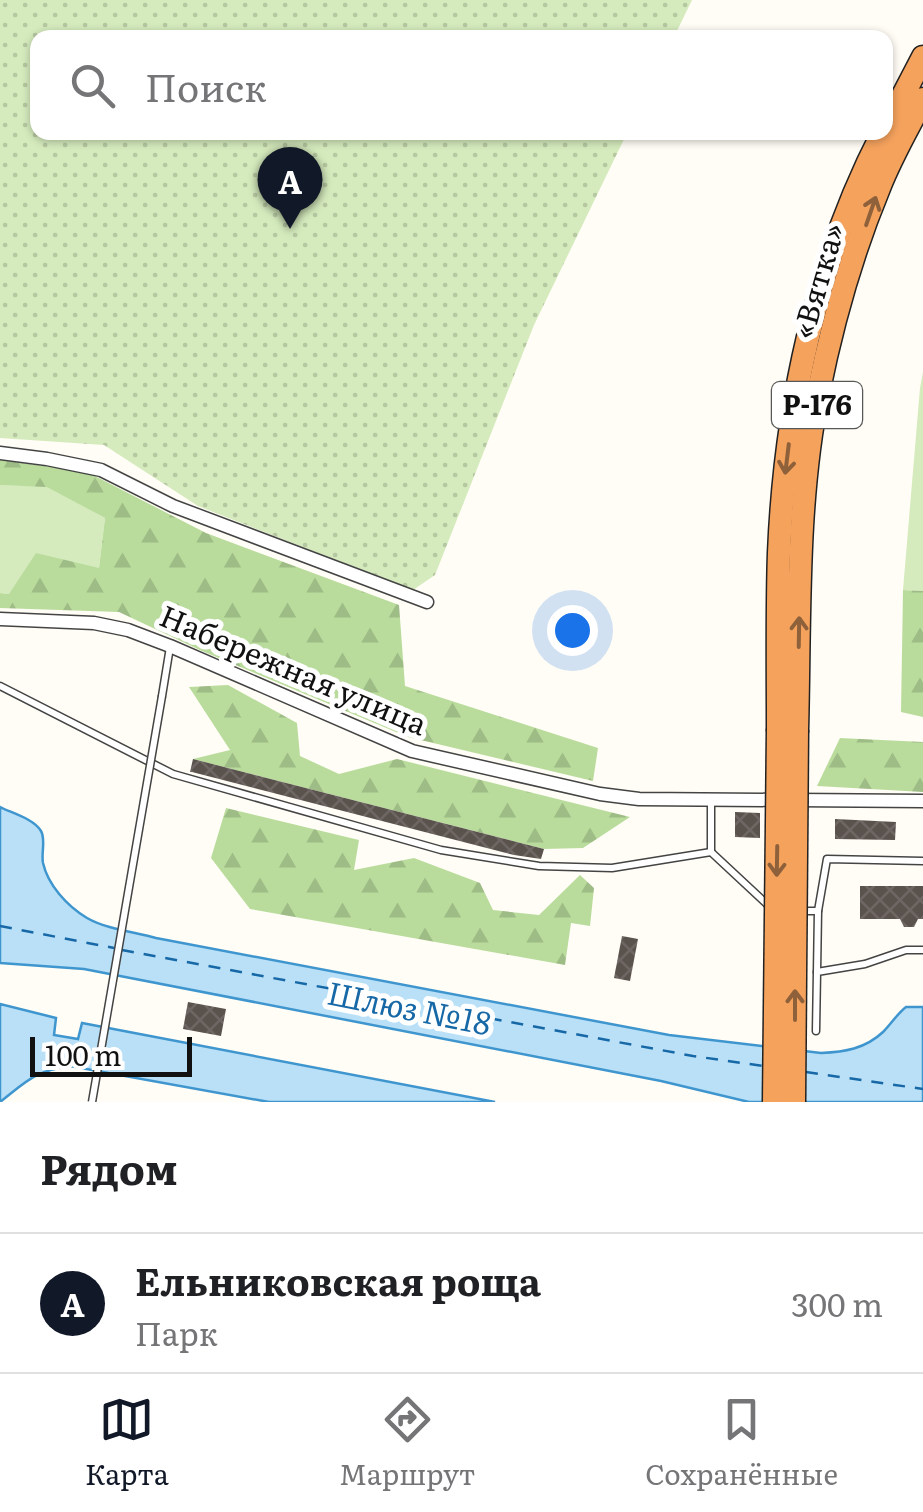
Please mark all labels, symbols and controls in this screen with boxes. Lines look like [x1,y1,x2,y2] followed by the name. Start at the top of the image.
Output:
[30,30,893,140] search box
[145,57,267,114] text: Поиск
[65,58,120,113] icon: search
[258,146,322,229] pin: A
[863,196,881,227] one-way arrow
[779,217,854,343] street label: «Вятка»
[772,382,862,428] road number: Р-176
[777,442,796,475] one-way arrow
[154,592,435,745] street label: Набережная улица
[547,605,598,656] your location
[790,617,809,649] one-way arrow
[767,845,786,877] one-way arrow
[324,967,495,1045] water label: Шлюз №18
[786,989,804,1022] one-way arrow
[30,1032,192,1076] scale bar
[45,1033,122,1075] text: 100 m
[40,1136,178,1198] text: Рядом
[135,1251,541,1308] text: Ельниковская роща
[60,1279,85,1327] text: A
[791,1279,883,1327] text: 300 m
[135,1308,218,1356] text: Парк
[85,1392,169,1494] tab: Карта
[339,1392,475,1494] tab: Маршрут
[645,1392,838,1494] tab: Сохранённые

